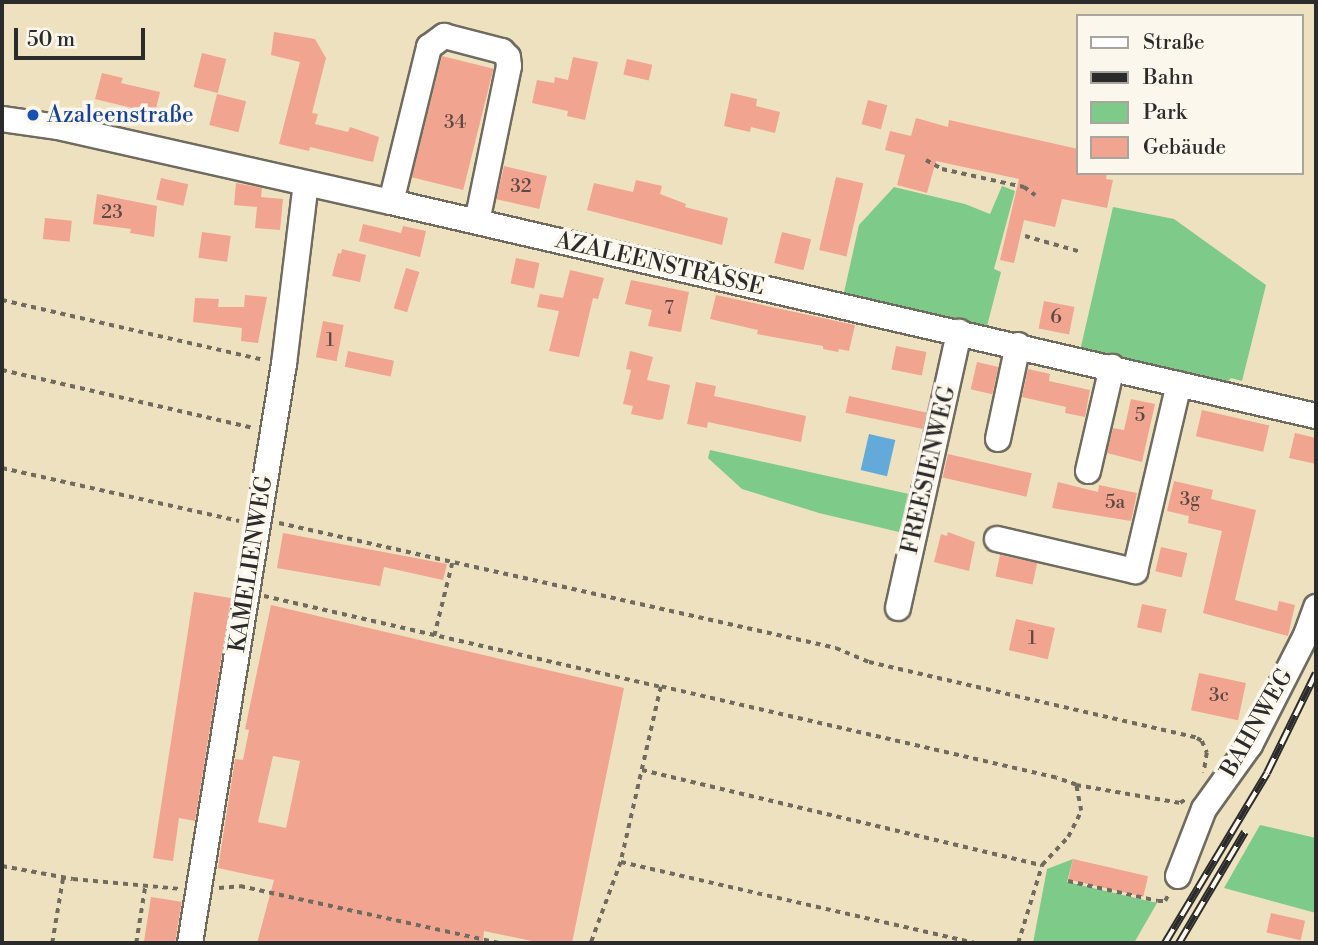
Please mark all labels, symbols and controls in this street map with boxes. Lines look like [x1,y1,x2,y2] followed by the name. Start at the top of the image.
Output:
[18,14,149,58] scale bar
[1076,14,1304,175] legend
[27,27,75,53] text: 50 m
[1143,30,1205,56] text: Straße
[1143,65,1193,91] text: Bahn
[1143,100,1187,126] text: Park
[47,101,194,129] place label: Azaleenstraße
[25,107,41,123] marker: Azaleenstraße
[444,112,466,134] house number: 34
[1143,135,1226,161] text: Gebäude
[510,176,532,198] house number: 32
[101,202,123,224] house number: 23
[553,227,767,301] street label: AZALEENSTRASSE
[664,298,674,320] house number: 7
[1050,307,1062,329] house number: 6
[326,330,334,352] house number: 1
[896,383,962,557] street label: FREESIENWEG
[1135,405,1145,427] house number: 5
[223,474,279,654] street label: KAMELIENWEG
[1180,489,1200,511] house number: 3g
[1105,492,1125,514] house number: 5a
[1028,628,1036,650] house number: 1
[1215,664,1299,782] street label: BAHNWEG
[1209,685,1229,707] house number: 3c

